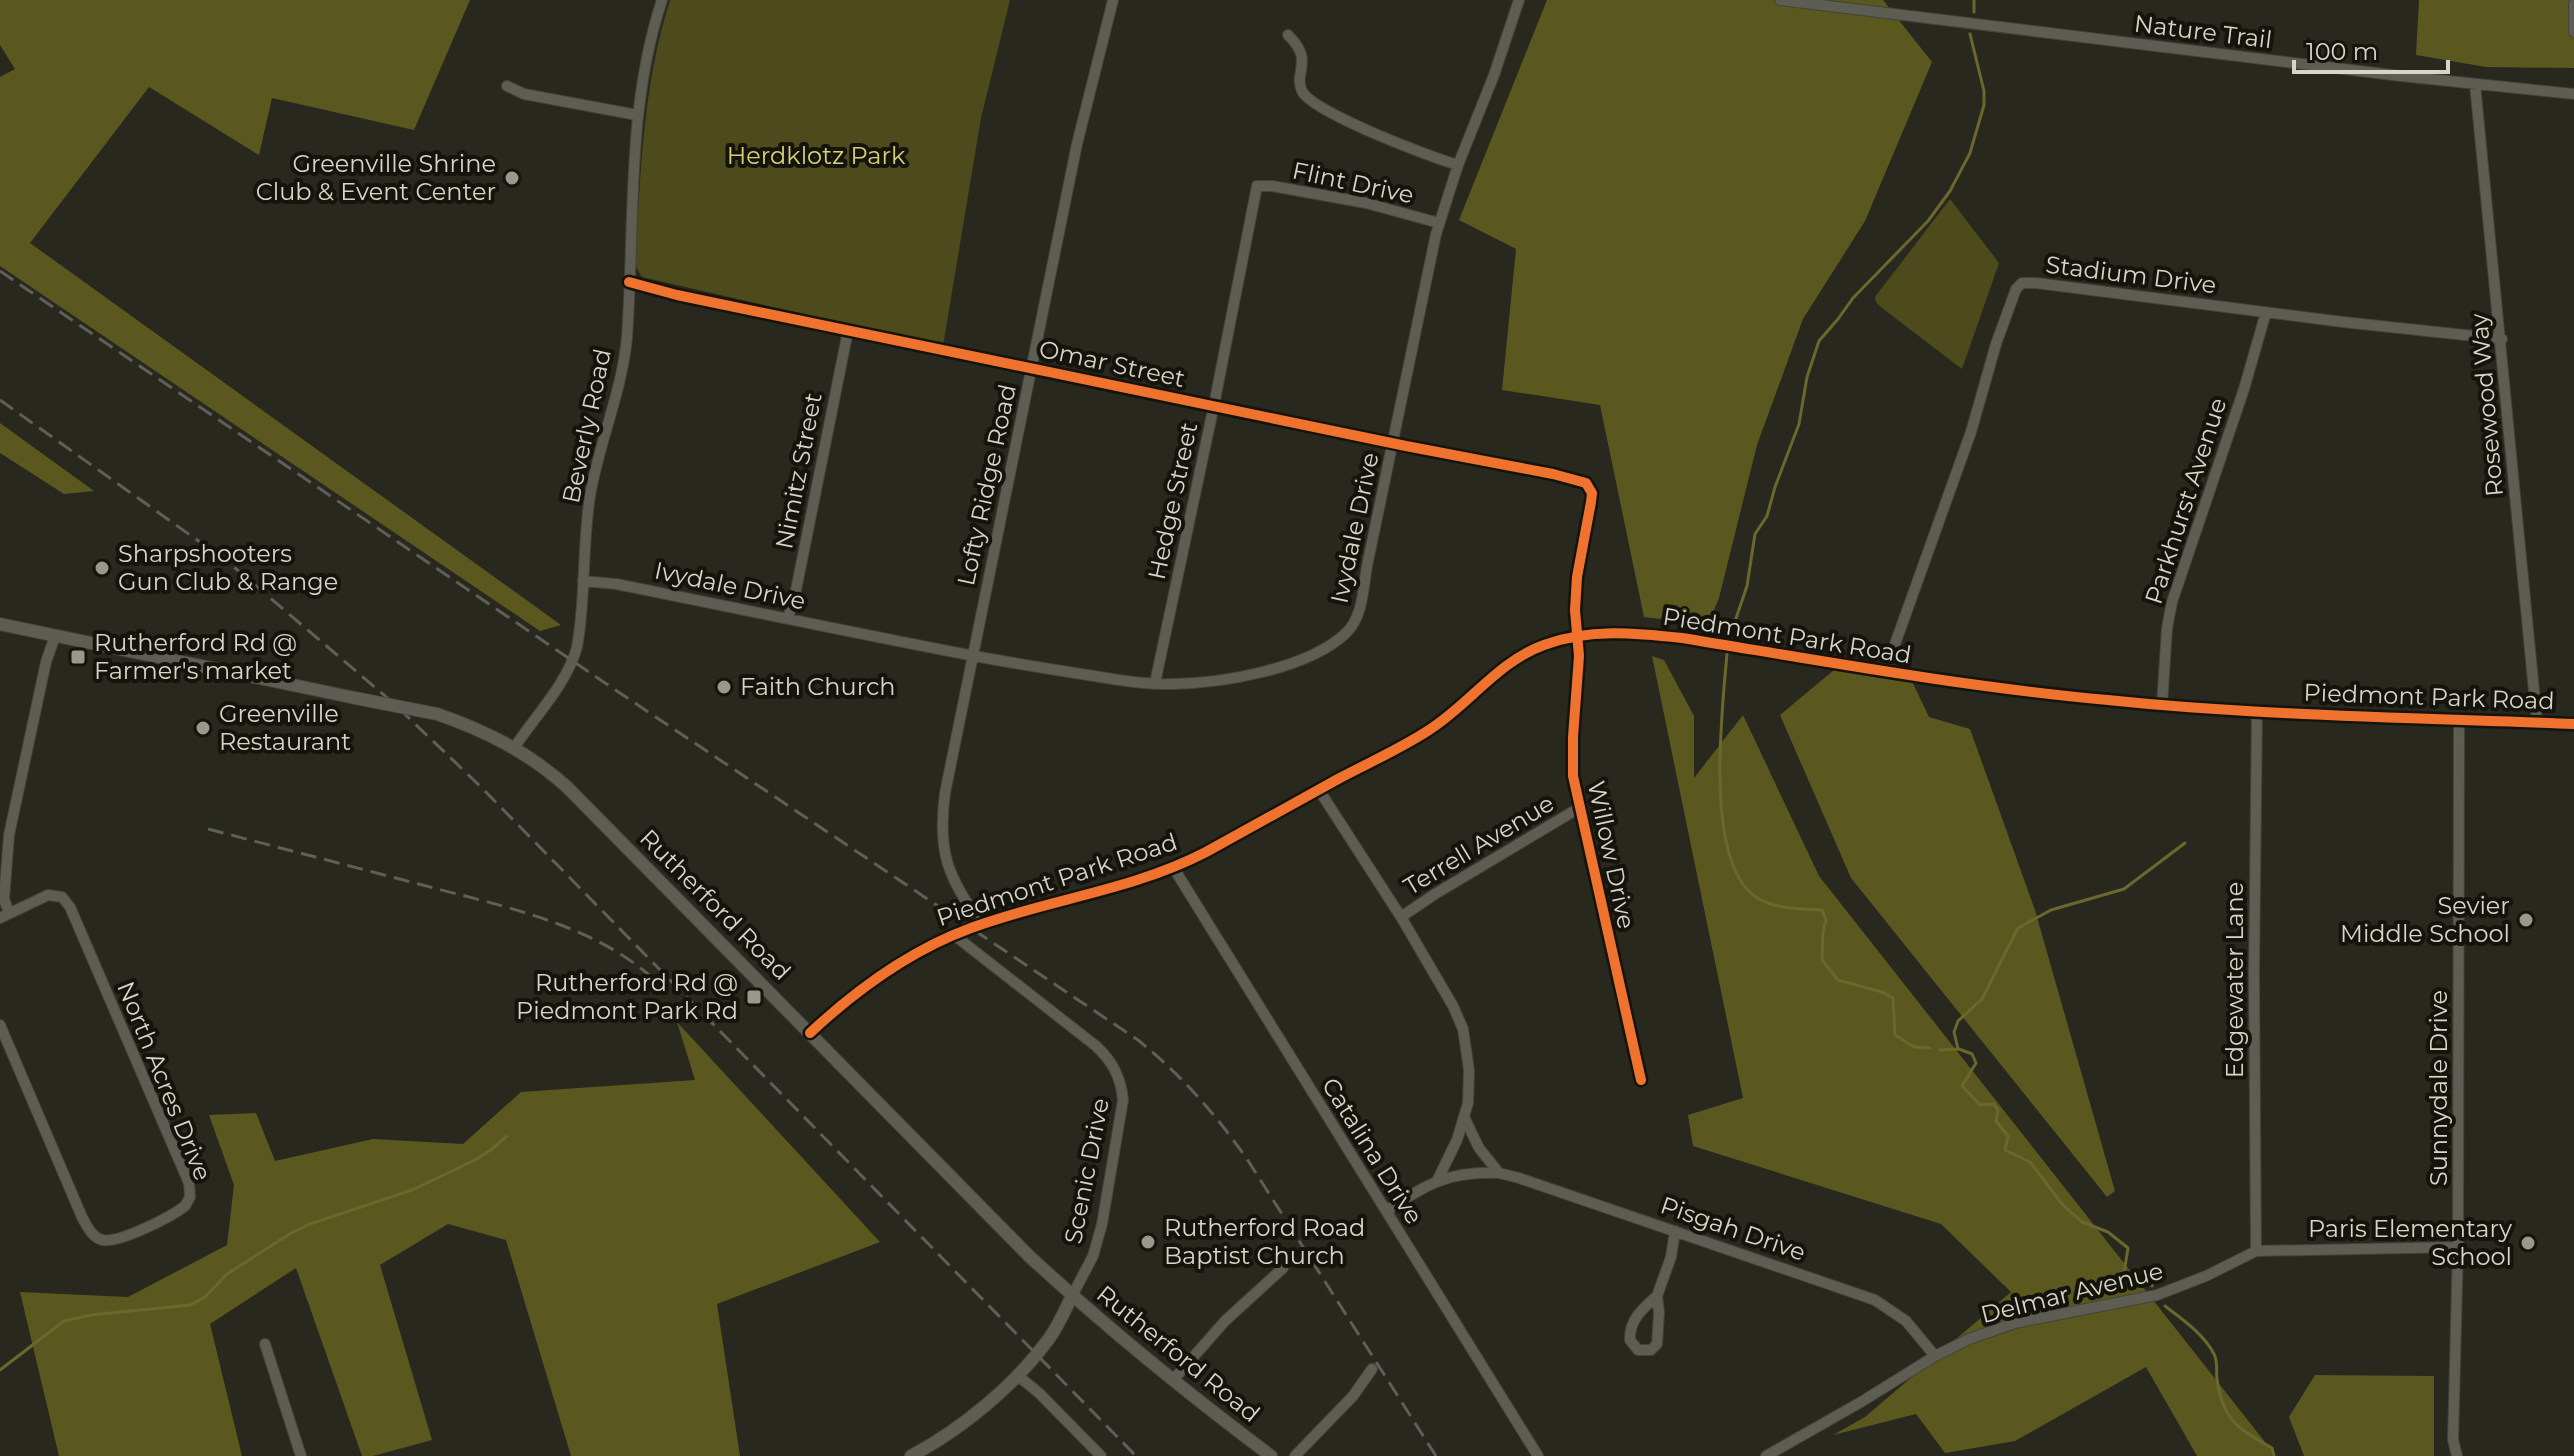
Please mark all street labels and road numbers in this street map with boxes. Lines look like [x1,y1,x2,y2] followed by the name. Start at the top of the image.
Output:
[2132,9,2274,54] street label: Nature Trail
[1290,156,1416,210] street label: Flint Drive
[2044,250,2218,299] street label: Stadium Drive
[2464,312,2509,498] street label: Rosewood Way
[1037,334,1188,393] street label: Omar Street
[556,346,617,506] street label: Beverly Road
[951,381,1022,588] street label: Lofty Ridge Road
[769,390,828,551] street label: Nimitz Street
[2139,394,2233,608] street label: Parkhurst Avenue
[1142,419,1203,582] street label: Hedge Street
[1324,450,1385,606] street label: Ivydale Drive
[652,555,808,616] street label: Ivydale Drive
[1661,602,1913,669] street label: Piedmont Park Road
[2303,678,2555,715] street label: Piedmont Park Road
[1582,778,1641,932] street label: Willow Drive
[1398,788,1559,901] street label: Terrell Avenue
[634,823,797,986] street label: Rutherford Road
[933,827,1181,932] street label: Piedmont Park Road
[2220,882,2249,1078] street label: Edgewater Lane
[111,977,218,1185] street label: North Acres Drive
[2424,990,2453,1186] street label: Sunnydale Drive
[1316,1072,1429,1229] street label: Catalina Drive
[1058,1096,1115,1246] street label: Scenic Drive
[1657,1190,1809,1267] street label: Pisgah Drive
[1978,1256,2166,1329] street label: Delmar Avenue
[1091,1279,1266,1428] street label: Rutherford Road

